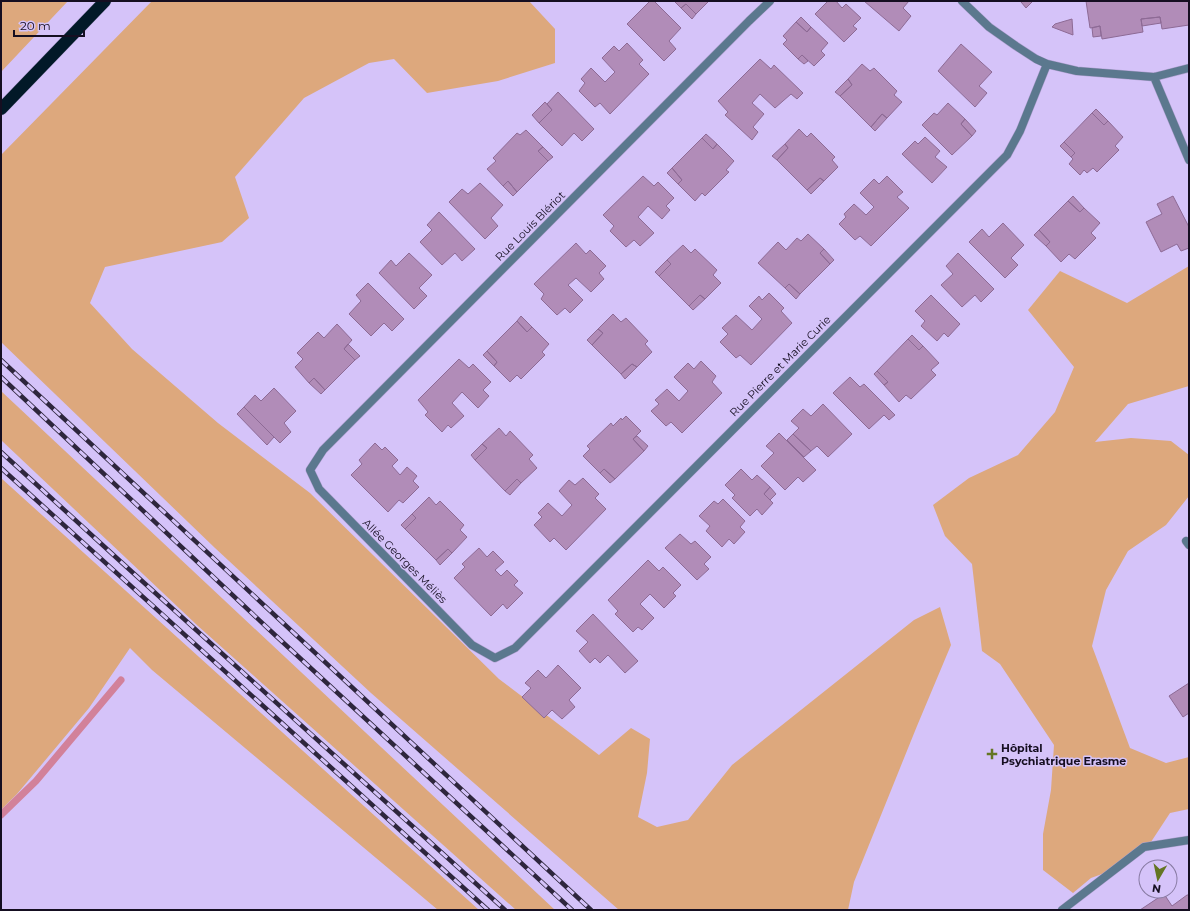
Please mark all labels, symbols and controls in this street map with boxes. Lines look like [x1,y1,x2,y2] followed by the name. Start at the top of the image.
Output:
[14,12,84,38] scale bar
[20,18,51,33] text: 20 m
[492,188,568,264] street label: Rue Louis Blériot
[727,312,834,419] street label: Rue Pierre et Marie Curie
[360,516,451,607] street label: Allée Georges Méliès
[1001,741,1126,768] place label: Hôpital Psychiatrique Erasme
[986,748,998,760] marker: Hôpital Psychiatrique Erasme
[1138,859,1178,899] north arrow
[1151,881,1162,896] text: N

